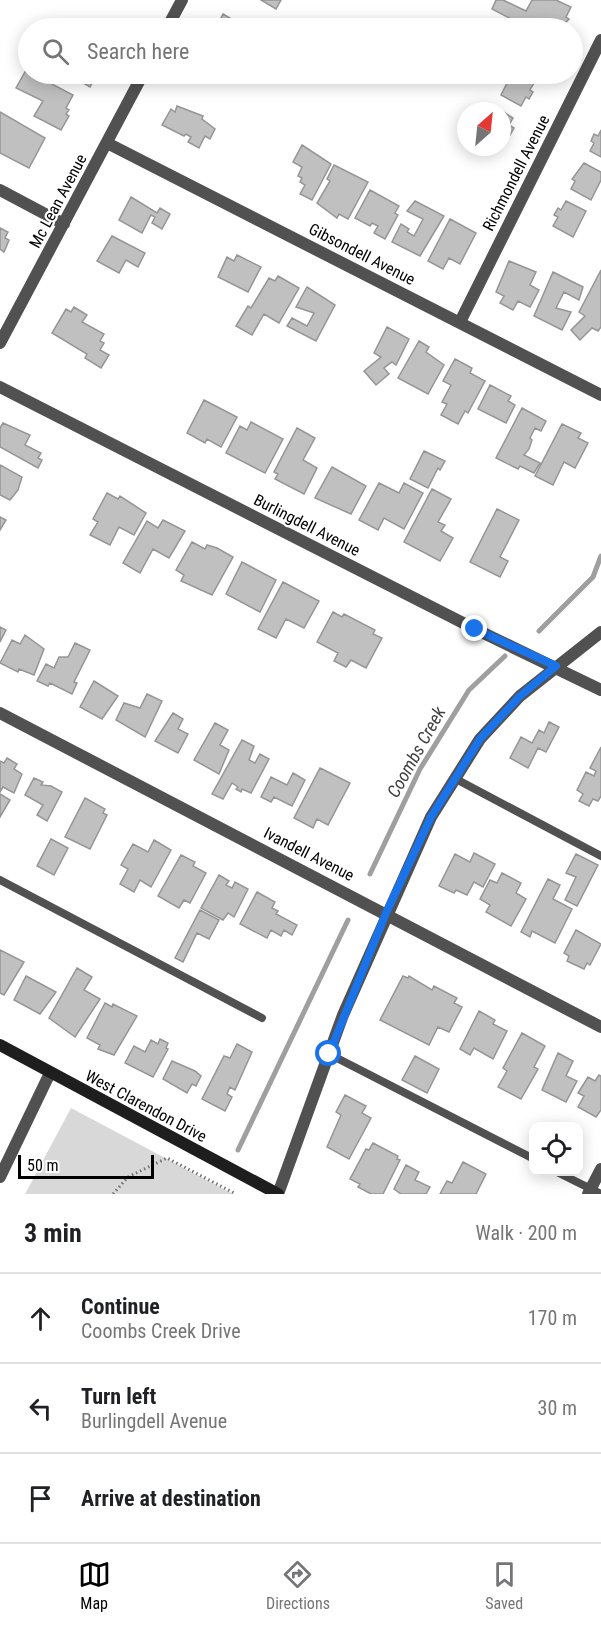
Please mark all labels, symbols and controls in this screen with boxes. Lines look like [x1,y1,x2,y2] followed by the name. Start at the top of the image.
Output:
[18,18,583,84] search box
[39,35,72,68] icon: search
[87,39,189,64] text: Search here
[457,102,511,156] north arrow
[479,112,553,234] street label: Richmondell Avenue
[25,151,91,251] street label: Mc Lean Avenue
[306,219,418,289] street label: Gibsondell Avenue
[251,490,363,560] street label: Burlingdell Avenue
[461,615,487,641] route end
[382,702,450,801] water label: Coombs Creek
[261,823,357,885] street label: Ivandell Avenue
[315,1040,341,1066] route start
[82,1066,210,1146] street label: West Clarendon Drive
[529,1122,583,1176] map controls
[529,1122,583,1176] button: locate
[18,1152,154,1180] scale bar
[27,1156,59,1175] text: 50 m
[24,1218,82,1248] text: 3 min
[476,1221,577,1245] text: Walk · 200 m
[81,1294,160,1319] text: Continue
[24,1302,57,1335] icon: ahead
[528,1306,577,1330] text: 170 m
[81,1319,241,1343] text: Coombs Creek Drive
[81,1384,156,1409] text: Turn left
[24,1392,57,1425] icon: left
[538,1396,577,1420] text: 30 m
[81,1409,227,1433] text: Burlingdell Avenue
[24,1482,57,1515] icon: arrive
[81,1486,261,1511] text: Arrive at destination
[78,1558,111,1613] tab: Map
[266,1558,330,1613] tab: Directions
[485,1558,523,1613] tab: Saved

